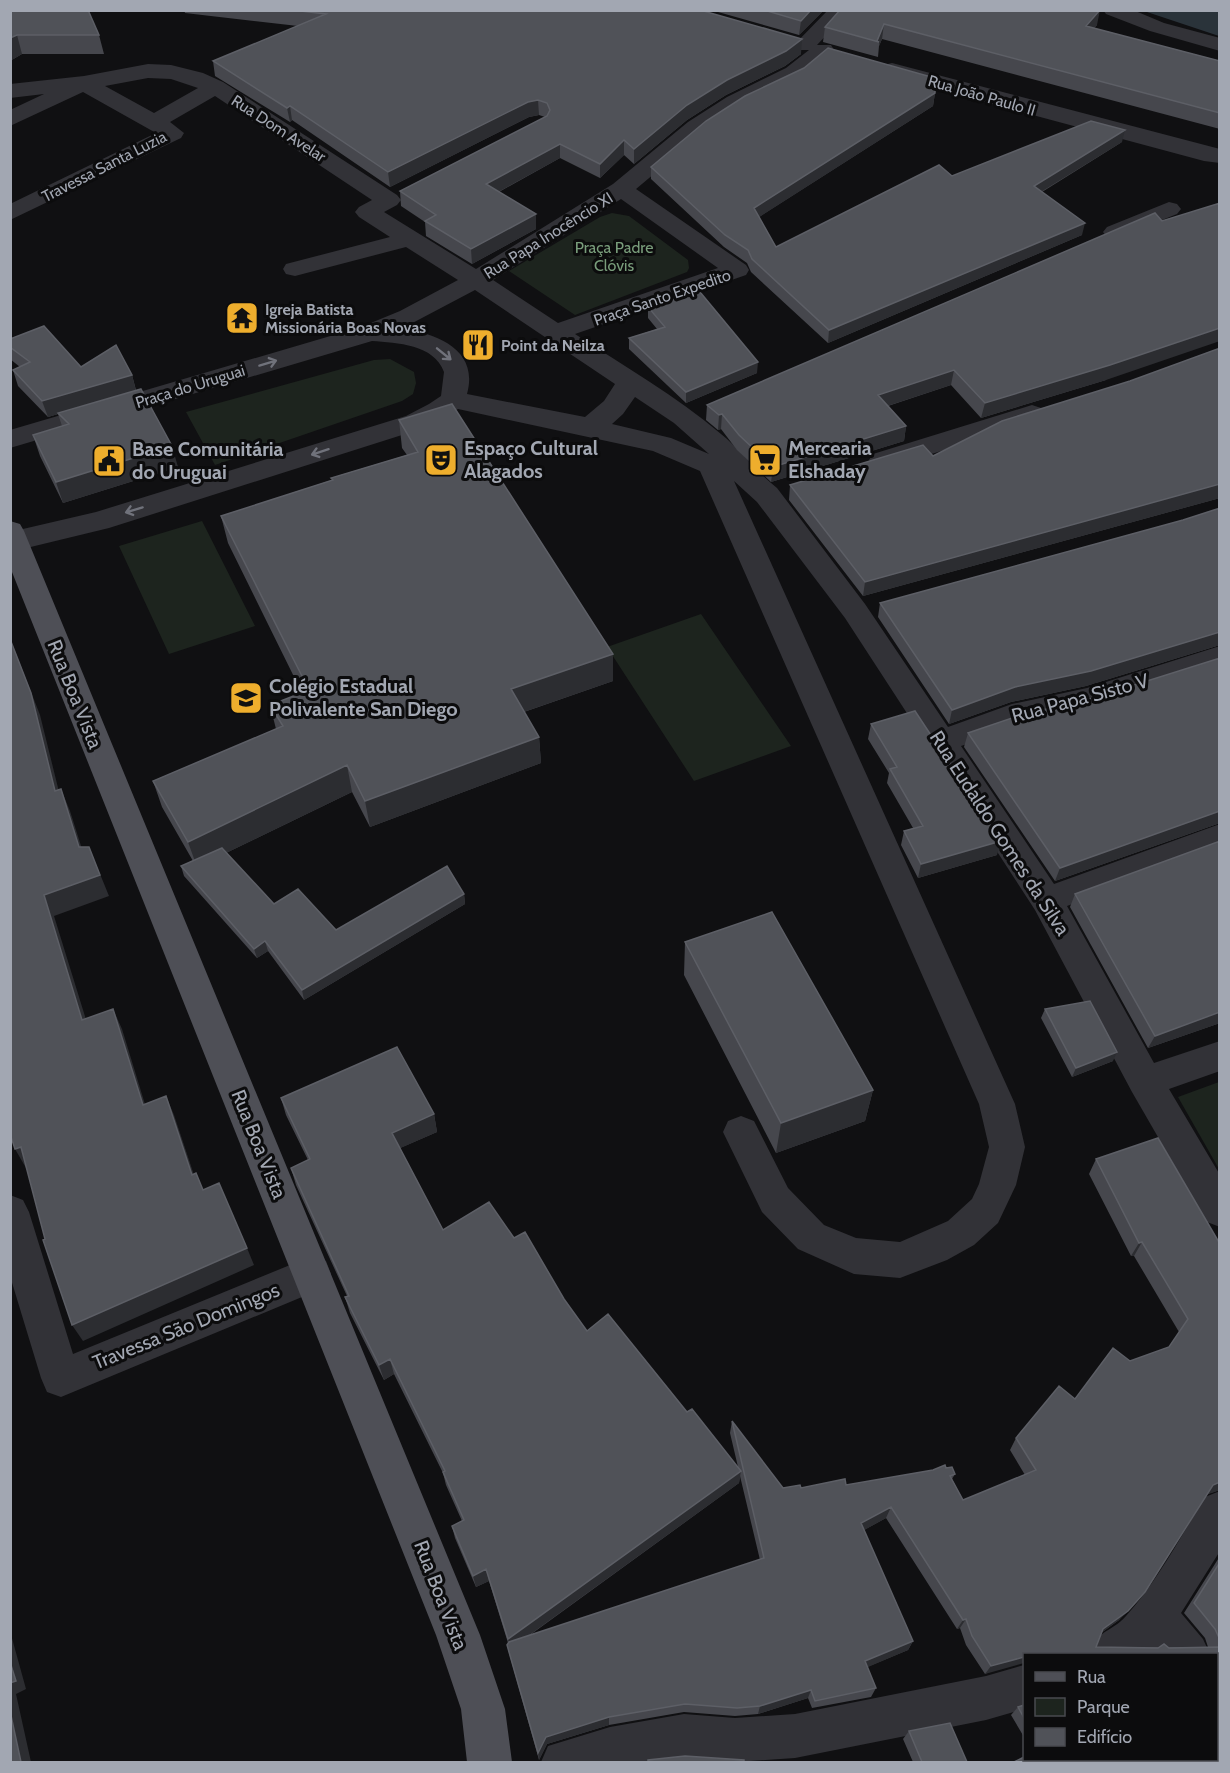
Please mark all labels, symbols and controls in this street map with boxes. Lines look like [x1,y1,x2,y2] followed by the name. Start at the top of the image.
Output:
[926,71,1038,120] street label: Rua João Paulo II
[228,91,330,167] street label: Rua Dom Avelar
[39,127,170,206] street label: Travessa Santa Luzia
[480,188,616,283] street label: Rua Papa Inocêncio XI
[575,238,653,275] park label: Praça Padre Clóvis
[591,265,733,330] street label: Praça Santo Expedito
[224,300,260,336] temple icon: Igreja Batista Missionária Boas Novas
[265,300,426,337] place label: Igreja Batista Missionária Boas Novas
[460,327,496,363] restaurant icon: Point da Neilza
[501,336,605,355] place label: Point da Neilza
[436,348,452,361] one-way arrow
[258,357,277,368] one-way arrow
[133,361,247,412] street label: Praça do Uruguai
[464,436,598,483] place label: Espaço Cultural Alagados
[788,436,872,483] place label: Mercearia Elshaday
[132,437,284,484] place label: Base Comunitária do Uruguai
[423,442,459,478] theatre icon: Espaço Cultural Alagados
[747,442,783,478] supermarket icon: Mercearia Elshaday
[91,443,127,479] public building icon: Base Comunitária do Uruguai
[311,447,330,458] one-way arrow
[125,505,144,516] one-way arrow
[42,636,108,752] street label: Rua Boa Vista
[1009,668,1152,728] street label: Rua Papa Sisto V
[269,674,458,721] place label: Colégio Estadual Polivalente San Diego
[228,680,264,716] school or university icon: Colégio Estadual Polivalente San Diego
[925,726,1075,940] street label: Rua Eudaldo Gomes da Silva
[226,1086,292,1202] street label: Rua Boa Vista
[89,1278,283,1374] street label: Travessa São Domingos
[409,1537,473,1654] street label: Rua Boa Vista
[1023,1653,1218,1761] legend
[1077,1666,1106,1688] text: Rua
[1077,1696,1130,1718] text: Parque
[1077,1726,1132,1748] text: Edifício

